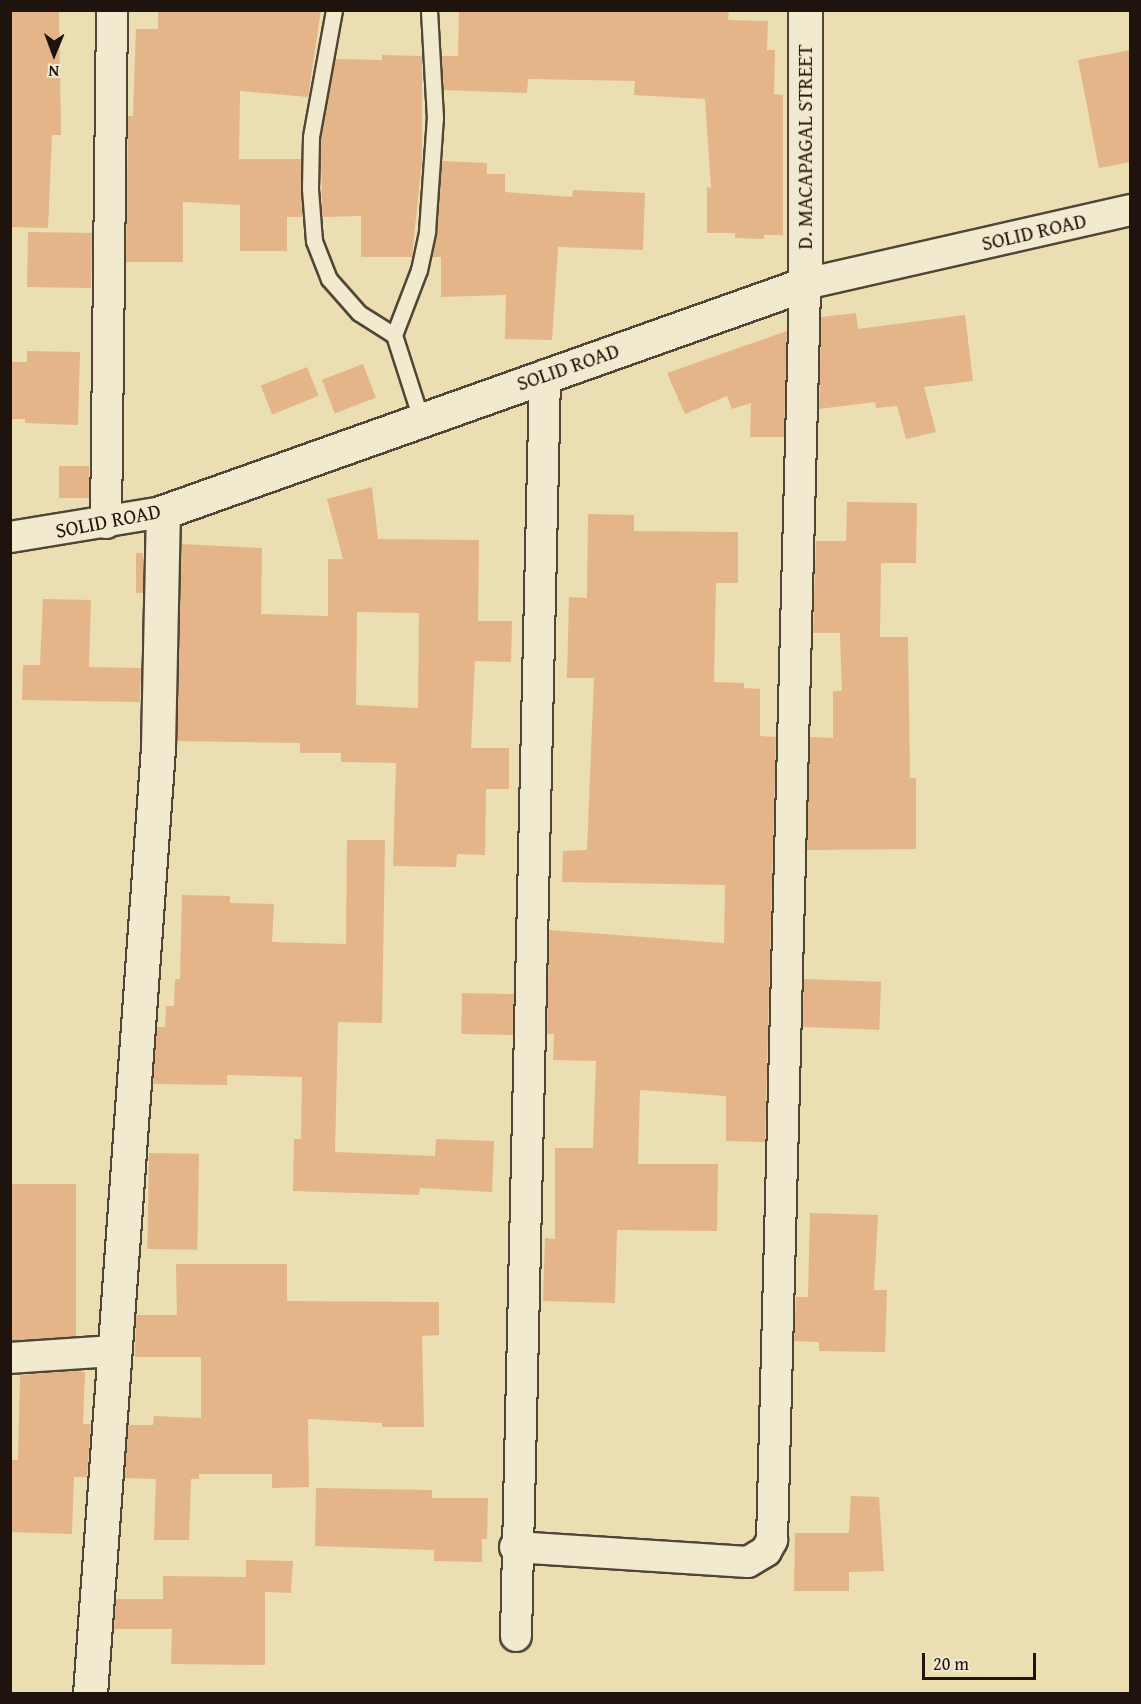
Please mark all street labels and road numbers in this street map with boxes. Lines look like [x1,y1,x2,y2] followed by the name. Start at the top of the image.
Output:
[792,44,818,250] street label: D. MACAPAGAL STREET
[979,208,1089,256] street label: SOLID ROAD
[513,338,623,396] street label: SOLID ROAD
[53,498,163,544] street label: SOLID ROAD

